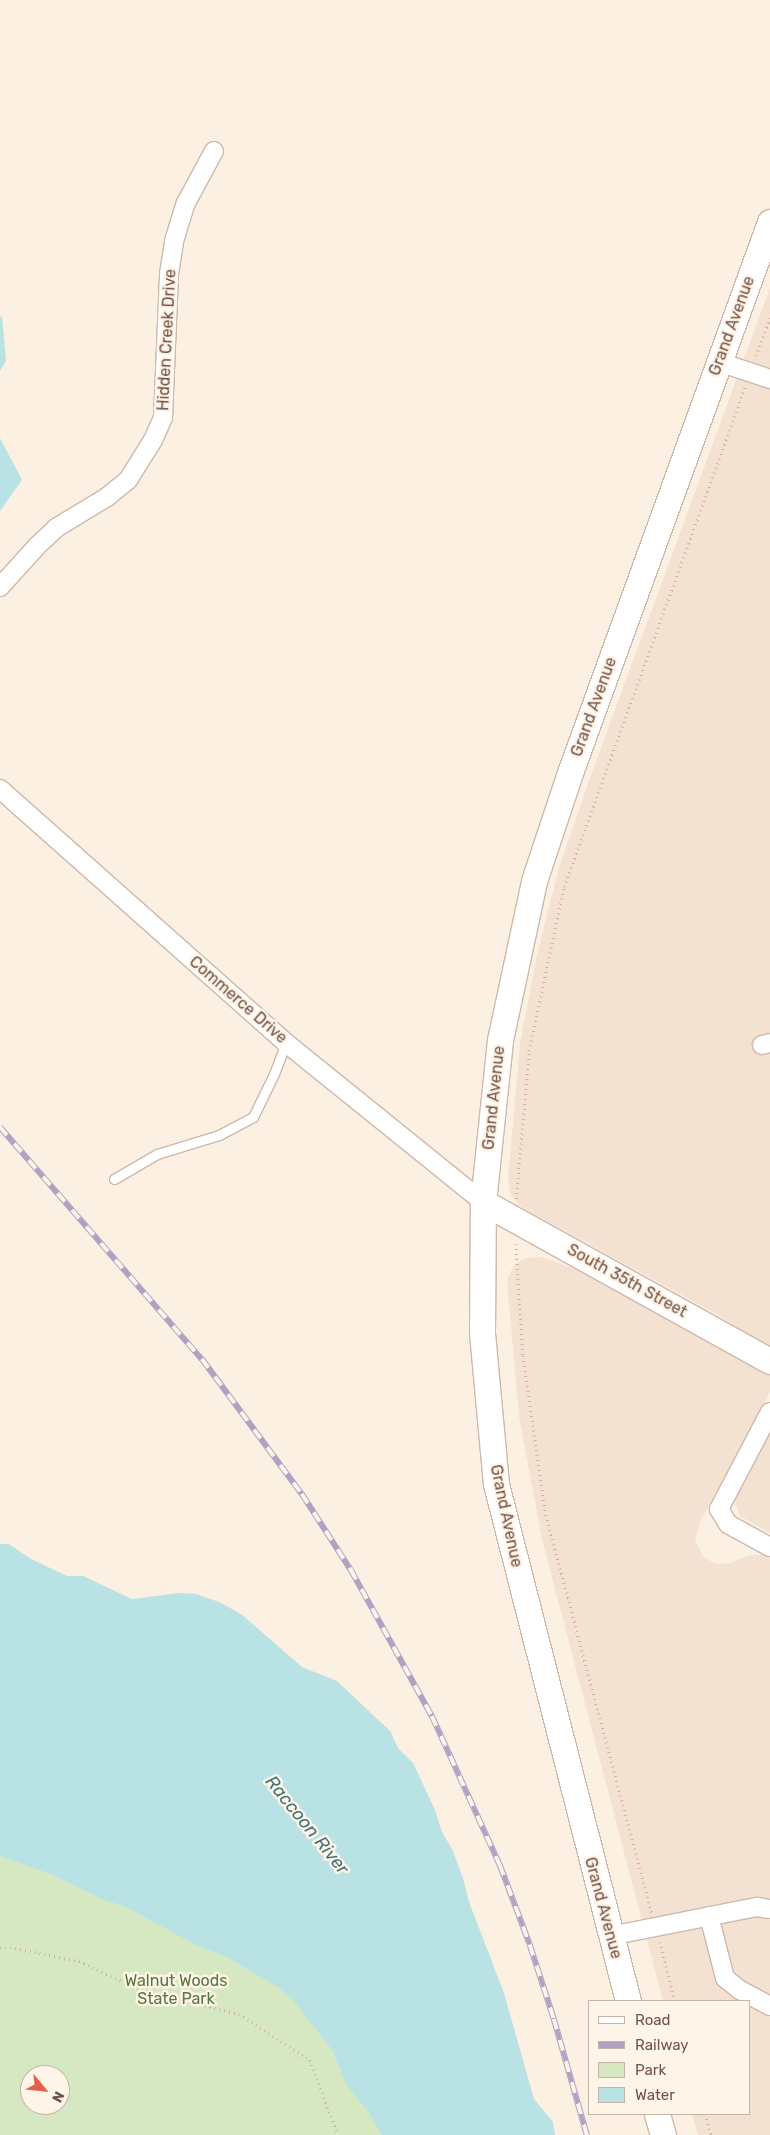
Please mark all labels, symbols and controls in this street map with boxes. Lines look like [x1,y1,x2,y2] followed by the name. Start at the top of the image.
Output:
[154,269,180,411] street label: Hidden Creek Drive
[705,273,759,379] street label: Grand Avenue
[567,654,621,760] street label: Grand Avenue
[185,952,291,1048] street label: Commerce Drive
[479,1045,509,1151] street label: Grand Avenue
[564,1240,690,1322] street label: South 35th Street
[486,1463,526,1569] street label: Grand Avenue
[261,1771,353,1879] water label: Raccoon River
[580,1855,626,1961] street label: Grand Avenue
[124,1971,228,2009] park label: Walnut Woods State Park
[588,2000,750,2115] legend
[635,2011,671,2029] text: Road
[635,2036,689,2054] text: Railway
[635,2061,666,2079] text: Park
[20,2065,70,2115] north arrow
[635,2086,675,2104] text: Water
[48,2088,68,2105] text: N

